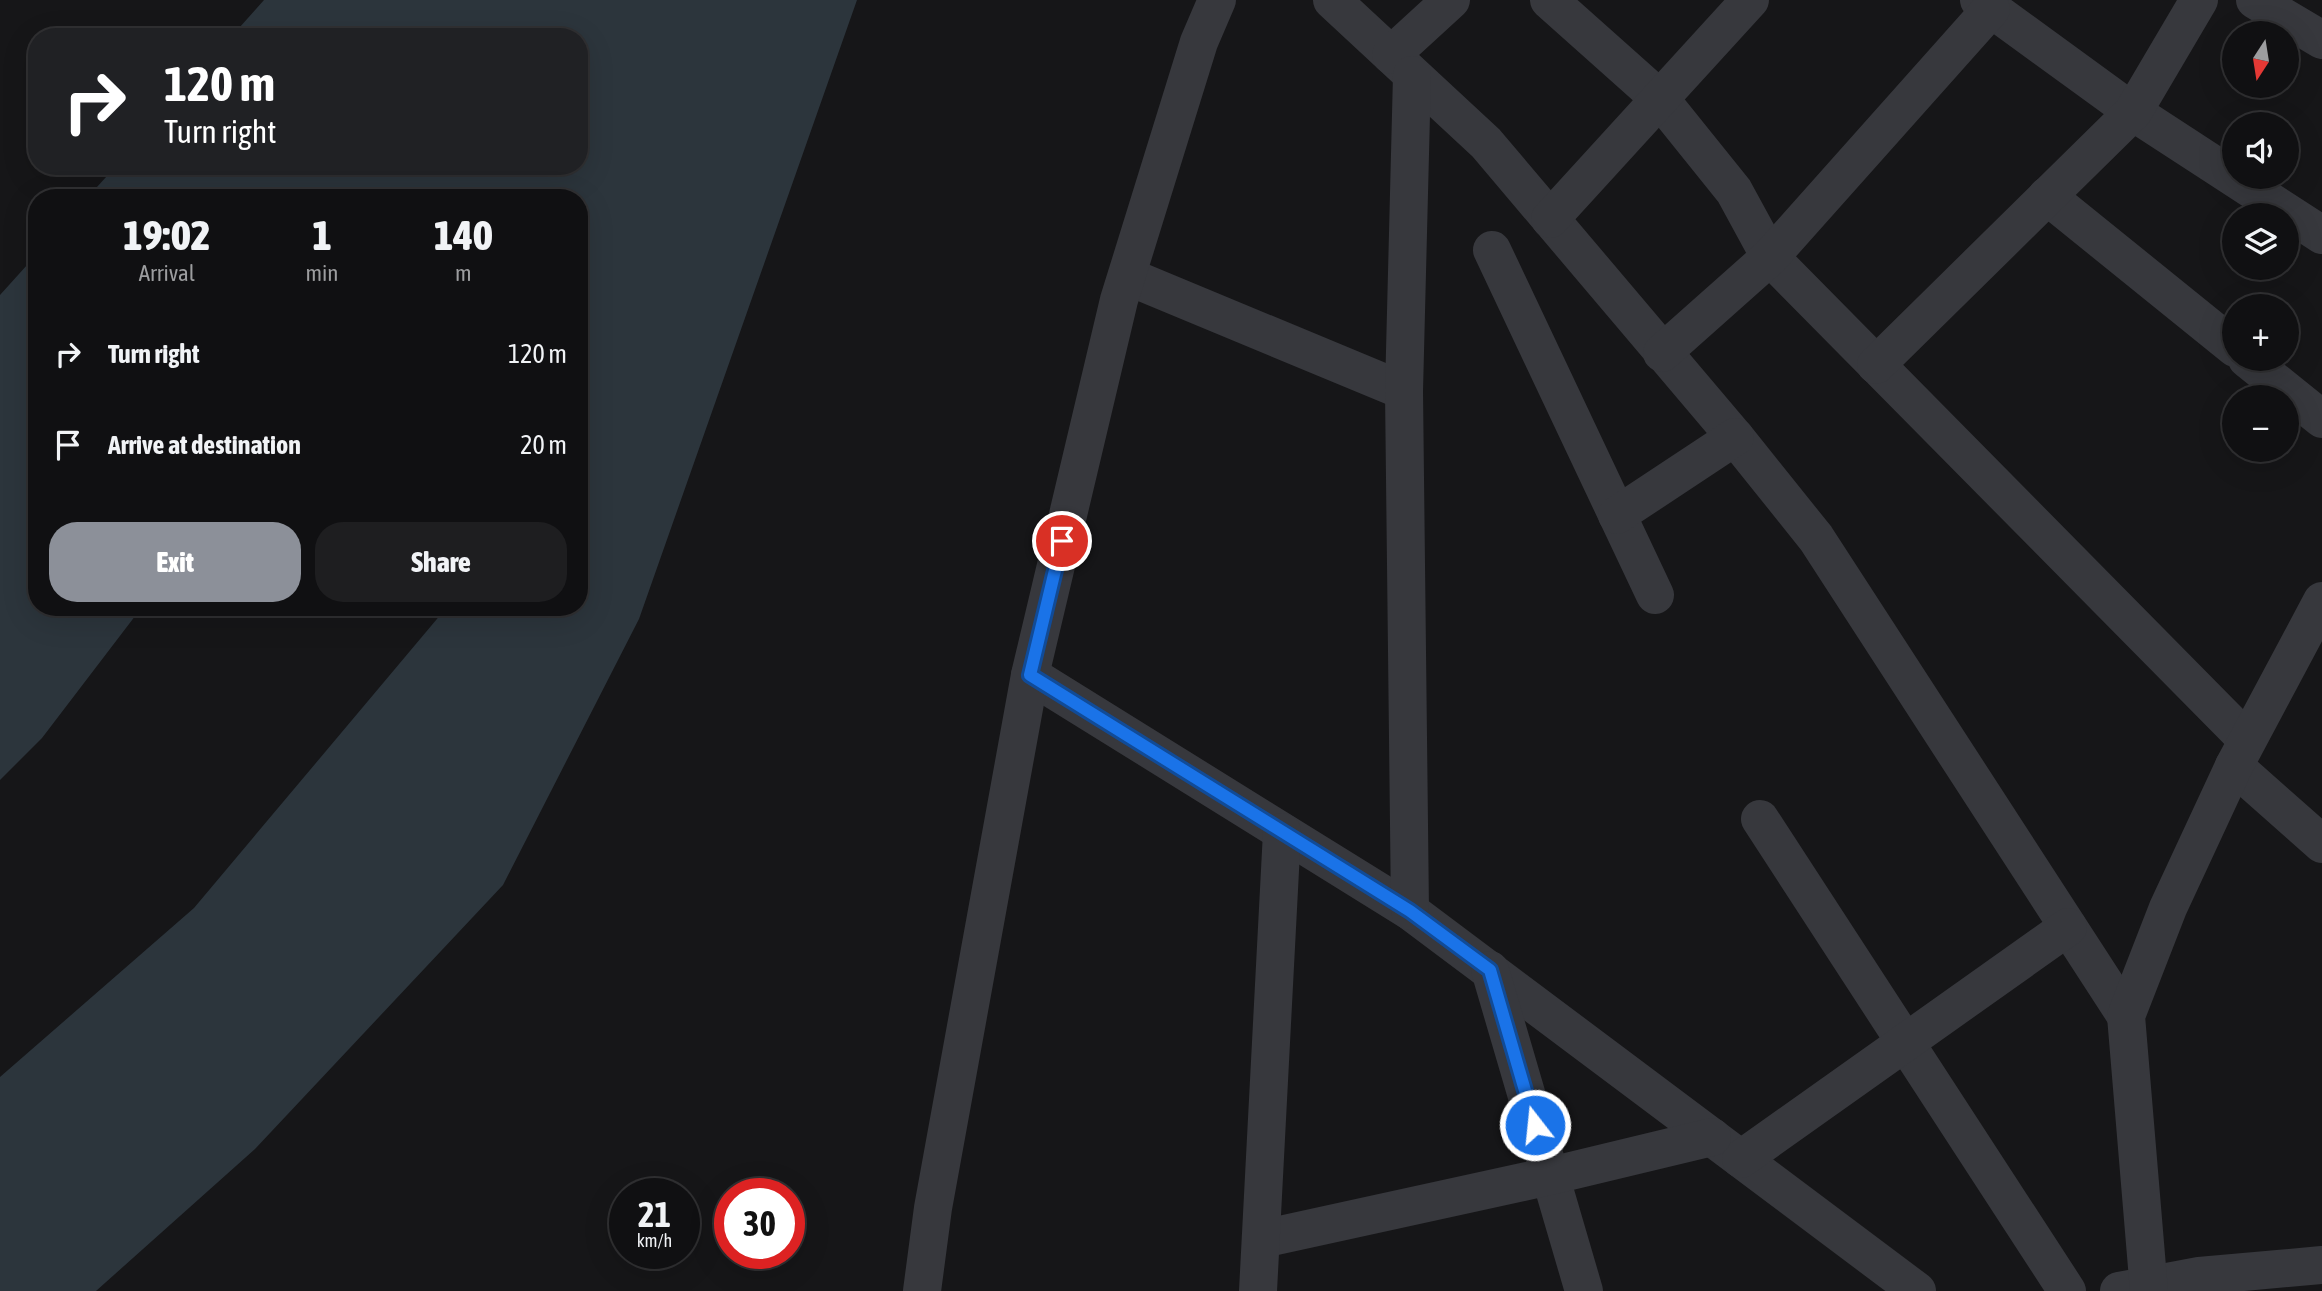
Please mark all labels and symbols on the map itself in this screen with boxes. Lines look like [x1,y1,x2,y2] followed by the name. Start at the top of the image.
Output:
[2222,21,2300,98] north arrow
[1032,511,1092,571] pin
[1498,1088,1572,1162] position arrow
[714,1178,805,1269] speed limit sign: 30

